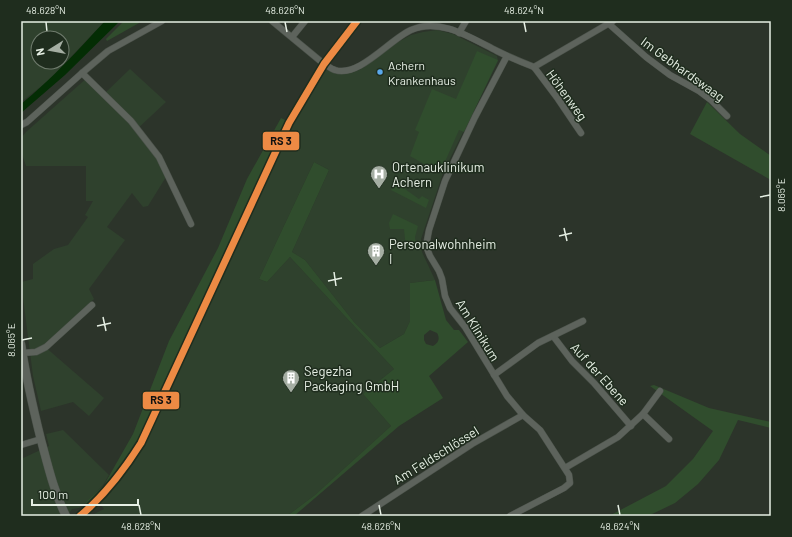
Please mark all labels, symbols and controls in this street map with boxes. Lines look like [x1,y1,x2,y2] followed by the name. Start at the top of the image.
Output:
[26,4,66,16] text: 48.628°N
[265,4,305,16] text: 48.626°N
[504,4,544,16] text: 48.624°N
[30,30,70,70] north arrow
[638,33,728,105] street label: Im Gebhardswaag
[33,47,47,57] text: N
[388,58,456,87] place label: Achern Krankenhaus
[543,66,591,124] street label: Höhenweg
[375,67,385,77] marker: Achern Krankenhaus
[262,131,300,151] line badge: RS 3
[270,134,292,147] text: RS 3
[392,159,484,190] place label: Ortenauklinikum Achern
[369,164,389,189] hospital icon: Ortenauklinikum Achern
[775,178,787,212] text: 8.065°E
[389,236,496,267] place label: Personalwohnheim I
[366,241,386,266] building icon: Personalwohnheim I
[453,296,503,364] street label: Am Klinikum
[5,323,17,357] text: 8.065°E
[568,339,632,409] street label: Auf der Ebene
[304,363,399,394] place label: Segezha Packaging GmbH
[281,368,301,393] building icon: Segezha Packaging GmbH
[142,391,180,410] line badge: RS 3
[150,393,172,406] text: RS 3
[390,422,482,488] street label: Am Feldschlössel
[32,481,138,507] scale bar
[38,487,68,501] text: 100 m
[121,520,161,532] text: 48.628°N
[361,520,401,532] text: 48.626°N
[600,520,640,532] text: 48.624°N

